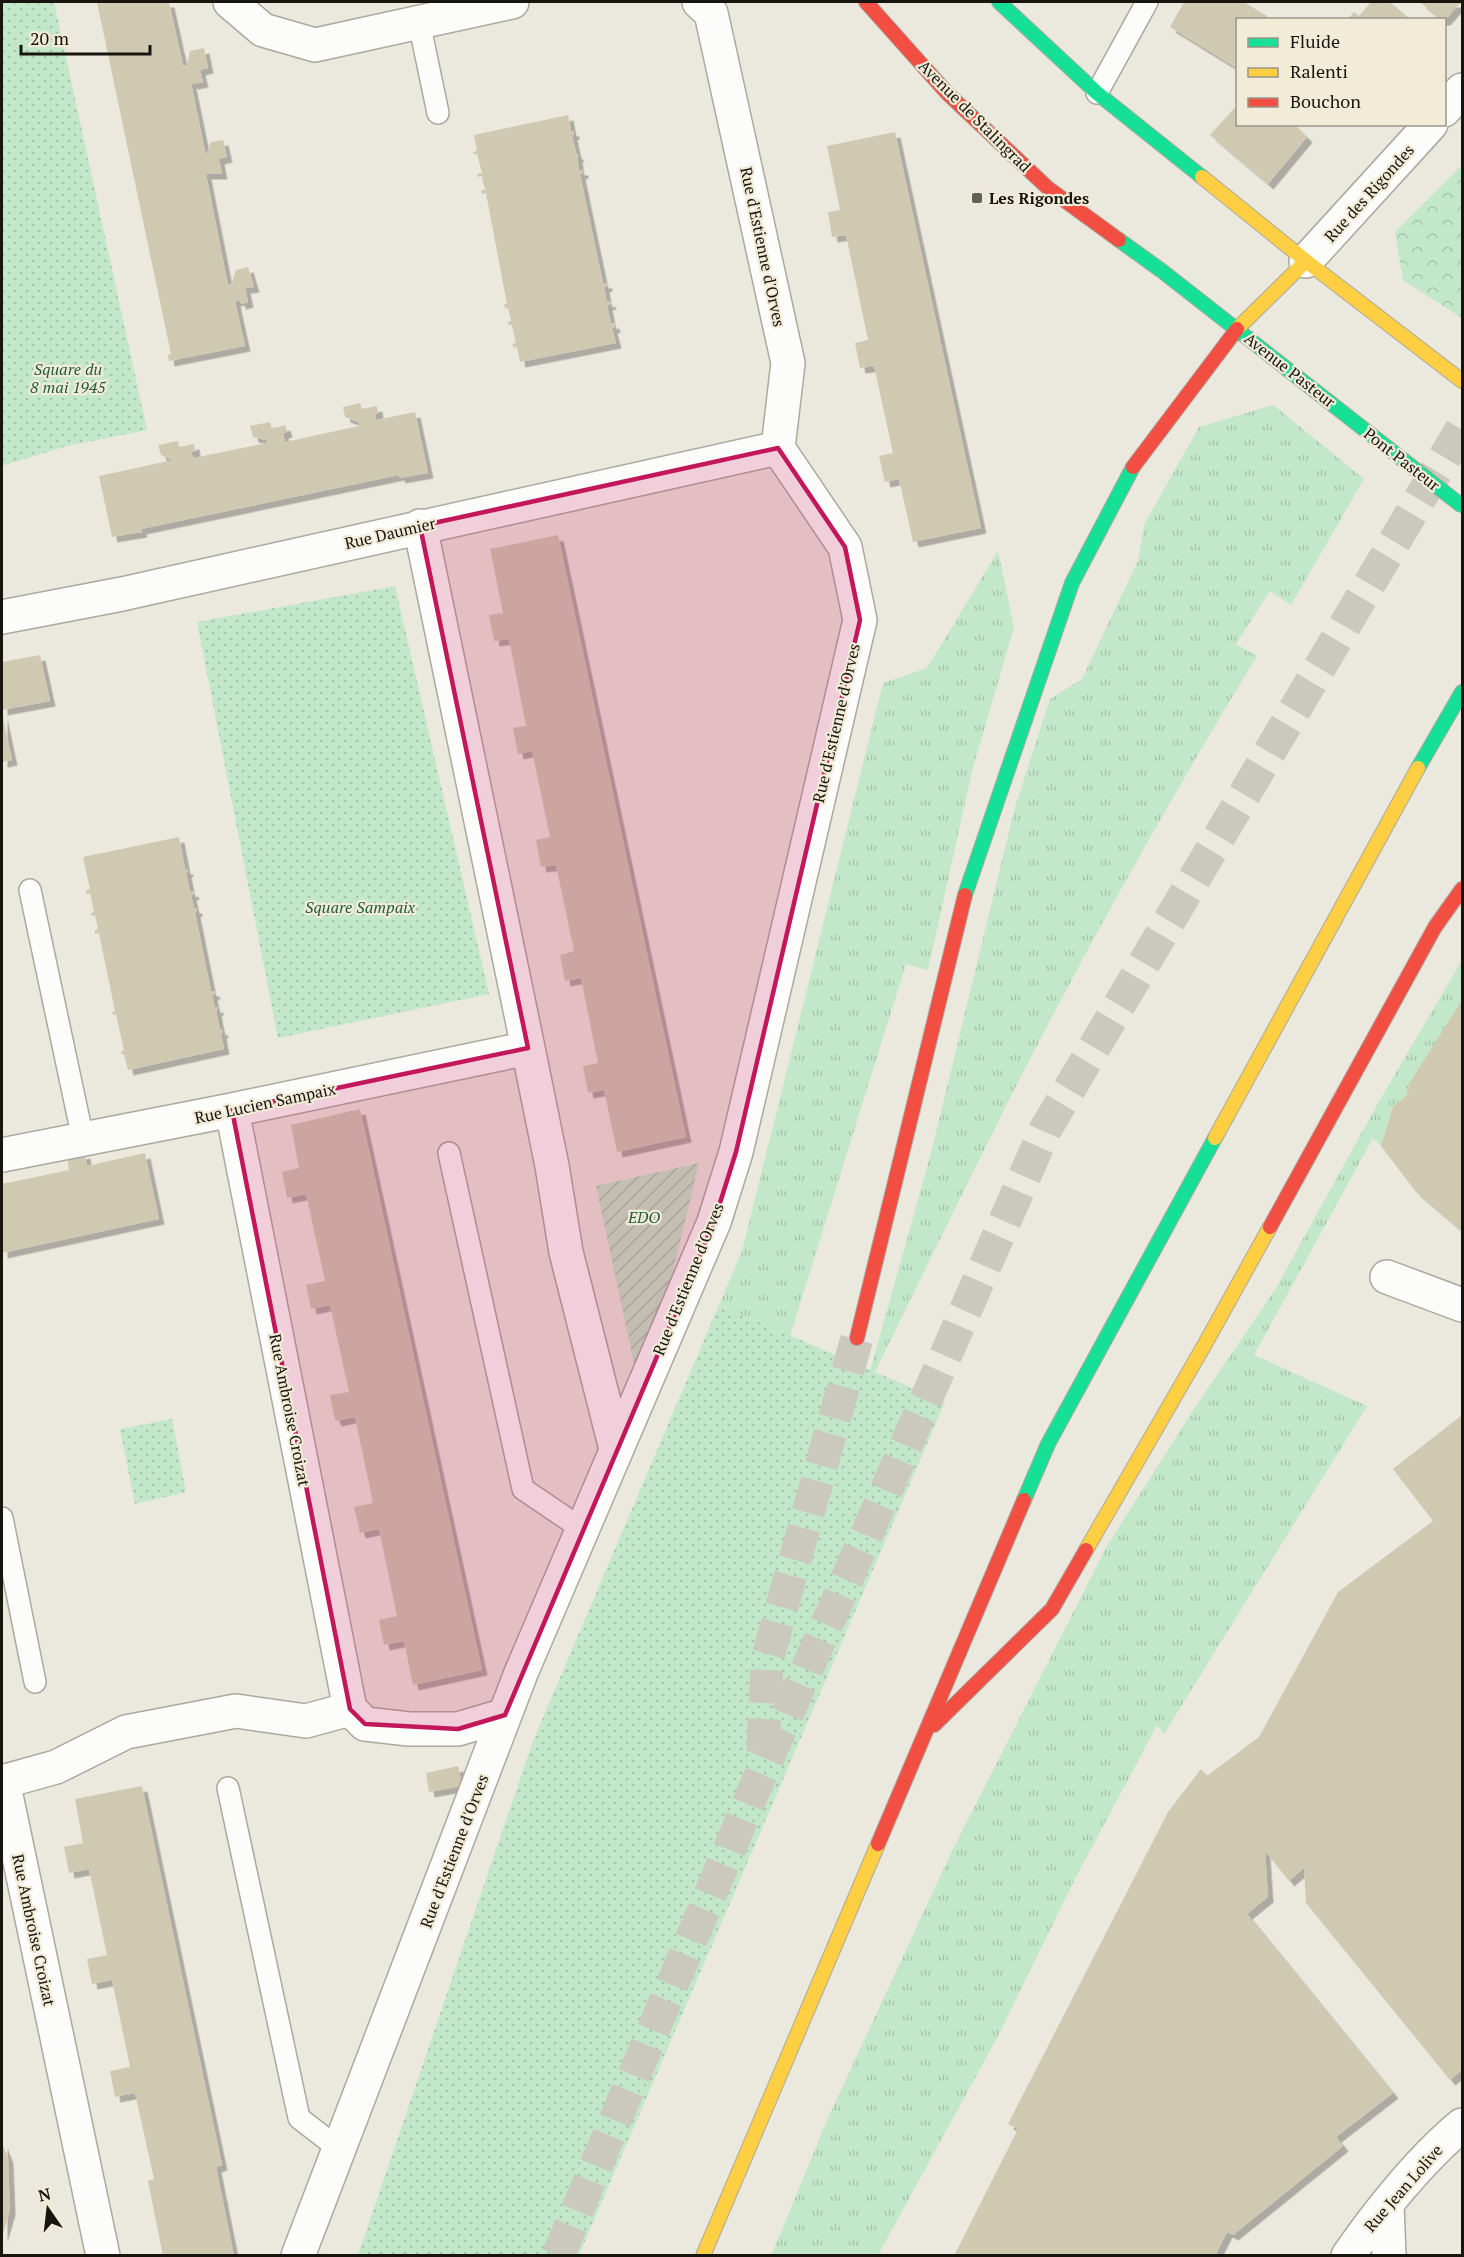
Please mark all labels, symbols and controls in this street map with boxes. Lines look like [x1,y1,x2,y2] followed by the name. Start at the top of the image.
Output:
[21,18,150,56] scale bar
[1236,18,1446,126] legend
[30,26,70,50] text: 20 m
[1290,29,1340,53] text: Fluide
[914,55,1036,177] street label: Avenue de Stalingrad
[1290,59,1348,83] text: Ralenti
[1290,89,1361,113] text: Bouchon
[1319,139,1419,247] street label: Rue des Rigondes
[735,165,791,329] street label: Rue d'Estienne d'Orves
[989,187,1089,209] place label: Les Rigondes
[970,191,984,205] marker: Les Rigondes
[1240,327,1341,413] street label: Avenue Pasteur
[30,358,107,398] park label: Square du 8 mai 1945
[1359,422,1445,496] street label: Pont Pasteur
[342,512,438,554] street label: Rue Daumier
[807,641,865,805] street label: Rue d'Estienne d'Orves
[305,896,416,918] park label: Square Sampaix
[192,1077,338,1129] street label: Rue Lucien Sampaix
[647,1199,729,1359] street label: Rue d'Estienne d'Orves
[627,1206,660,1228] park label: EDO
[264,1332,316,1488] street label: Rue Ambroise Croizat
[415,1771,493,1931] street label: Rue d'Estienne d'Orves
[7,1852,61,2008] street label: Rue Ambroise Croizat
[1359,2139,1447,2237] street label: Rue Jean Lolive
[18,2179,78,2239] north arrow
[36,2182,53,2207] text: N

